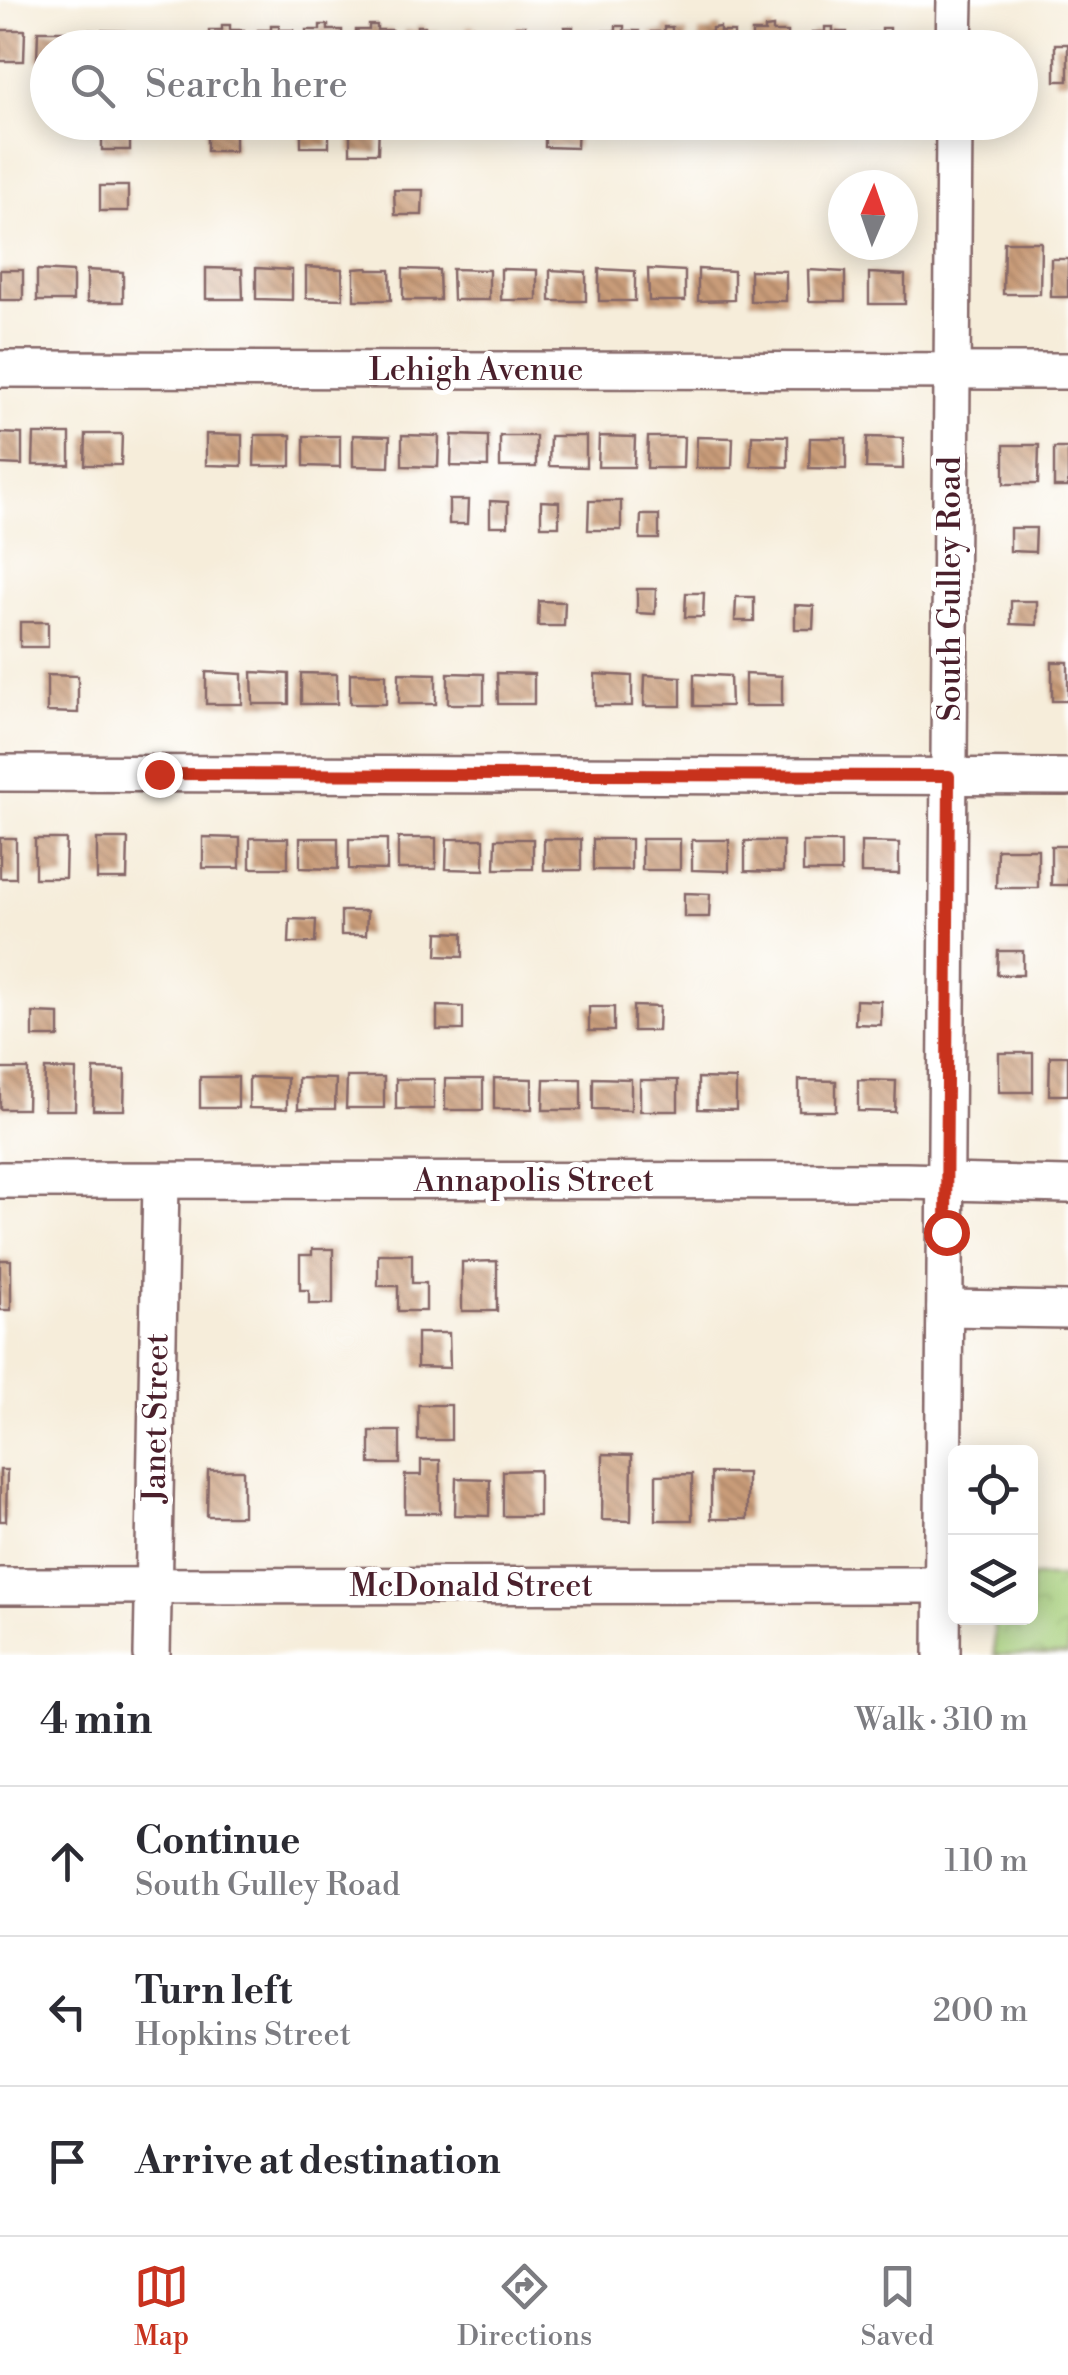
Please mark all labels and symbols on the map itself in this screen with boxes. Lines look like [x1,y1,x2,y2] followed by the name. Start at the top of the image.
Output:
[828,170,918,260] north arrow
[369,350,583,390] street label: Lehigh Avenue
[930,456,970,722] street label: South Gulley Road
[137,752,183,798] route end
[413,1161,654,1201] street label: Annapolis Street
[924,1210,970,1256] route start
[135,1333,177,1504] street label: Janet Street
[349,1566,593,1606] street label: McDonald Street

